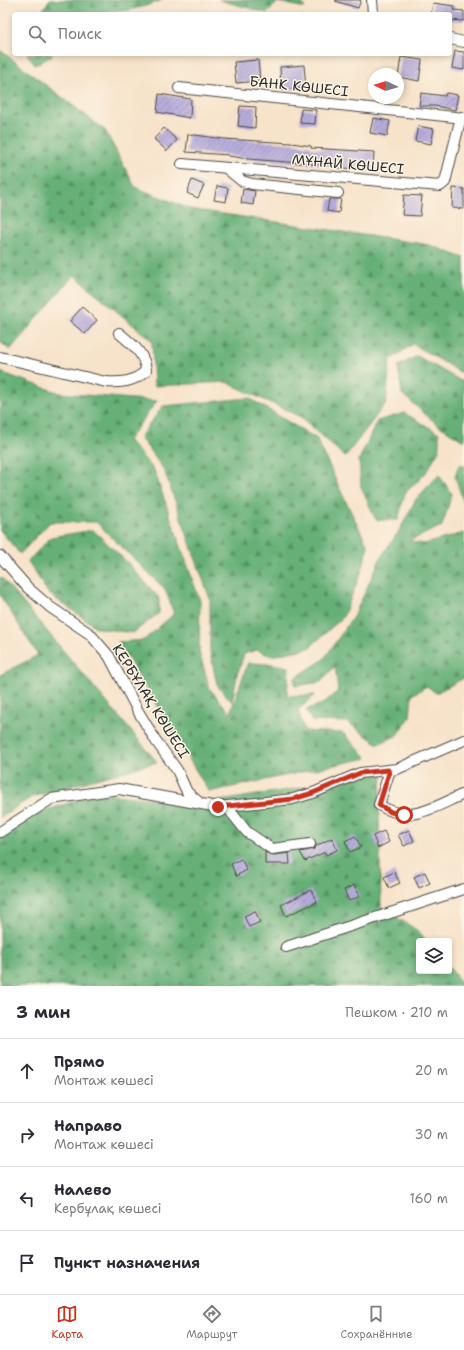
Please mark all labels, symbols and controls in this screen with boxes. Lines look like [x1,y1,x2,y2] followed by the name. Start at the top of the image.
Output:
[12,12,452,56] search box
[26,23,48,45] icon: search
[58,24,102,44] text: Поиск
[368,68,404,104] north arrow
[248,72,350,100] street label: БАНК КӨШЕСІ
[291,150,405,178] street label: МҰНАЙ КӨШЕСІ
[109,641,194,762] street label: КЕРБҰЛАҚ КӨШЕСІ
[209,798,227,816] route end
[395,806,413,824] route start
[416,938,452,974] map controls
[416,938,452,974] button: layers
[16,1001,71,1023] text: 3 мин
[345,1004,448,1021] text: Пешком · 210 m
[54,1052,104,1072] text: Прямо
[16,1060,38,1082] icon: ahead
[415,1062,448,1079] text: 20 m
[54,1072,154,1089] text: Монтаж көшесі
[54,1116,122,1136] text: Направо
[16,1124,38,1146] icon: right
[414,1126,448,1143] text: 30 m
[54,1136,154,1153] text: Монтаж көшесі
[54,1180,112,1200] text: Налево
[16,1188,38,1210] icon: left
[410,1190,448,1207] text: 160 m
[54,1200,161,1217] text: Кербұлақ көшесі
[16,1252,38,1274] icon: arrive
[54,1253,200,1273] text: Пункт назначения
[52,1303,83,1342] tab: Карта
[186,1303,237,1342] tab: Маршрут
[341,1303,412,1342] tab: Сохранённые

